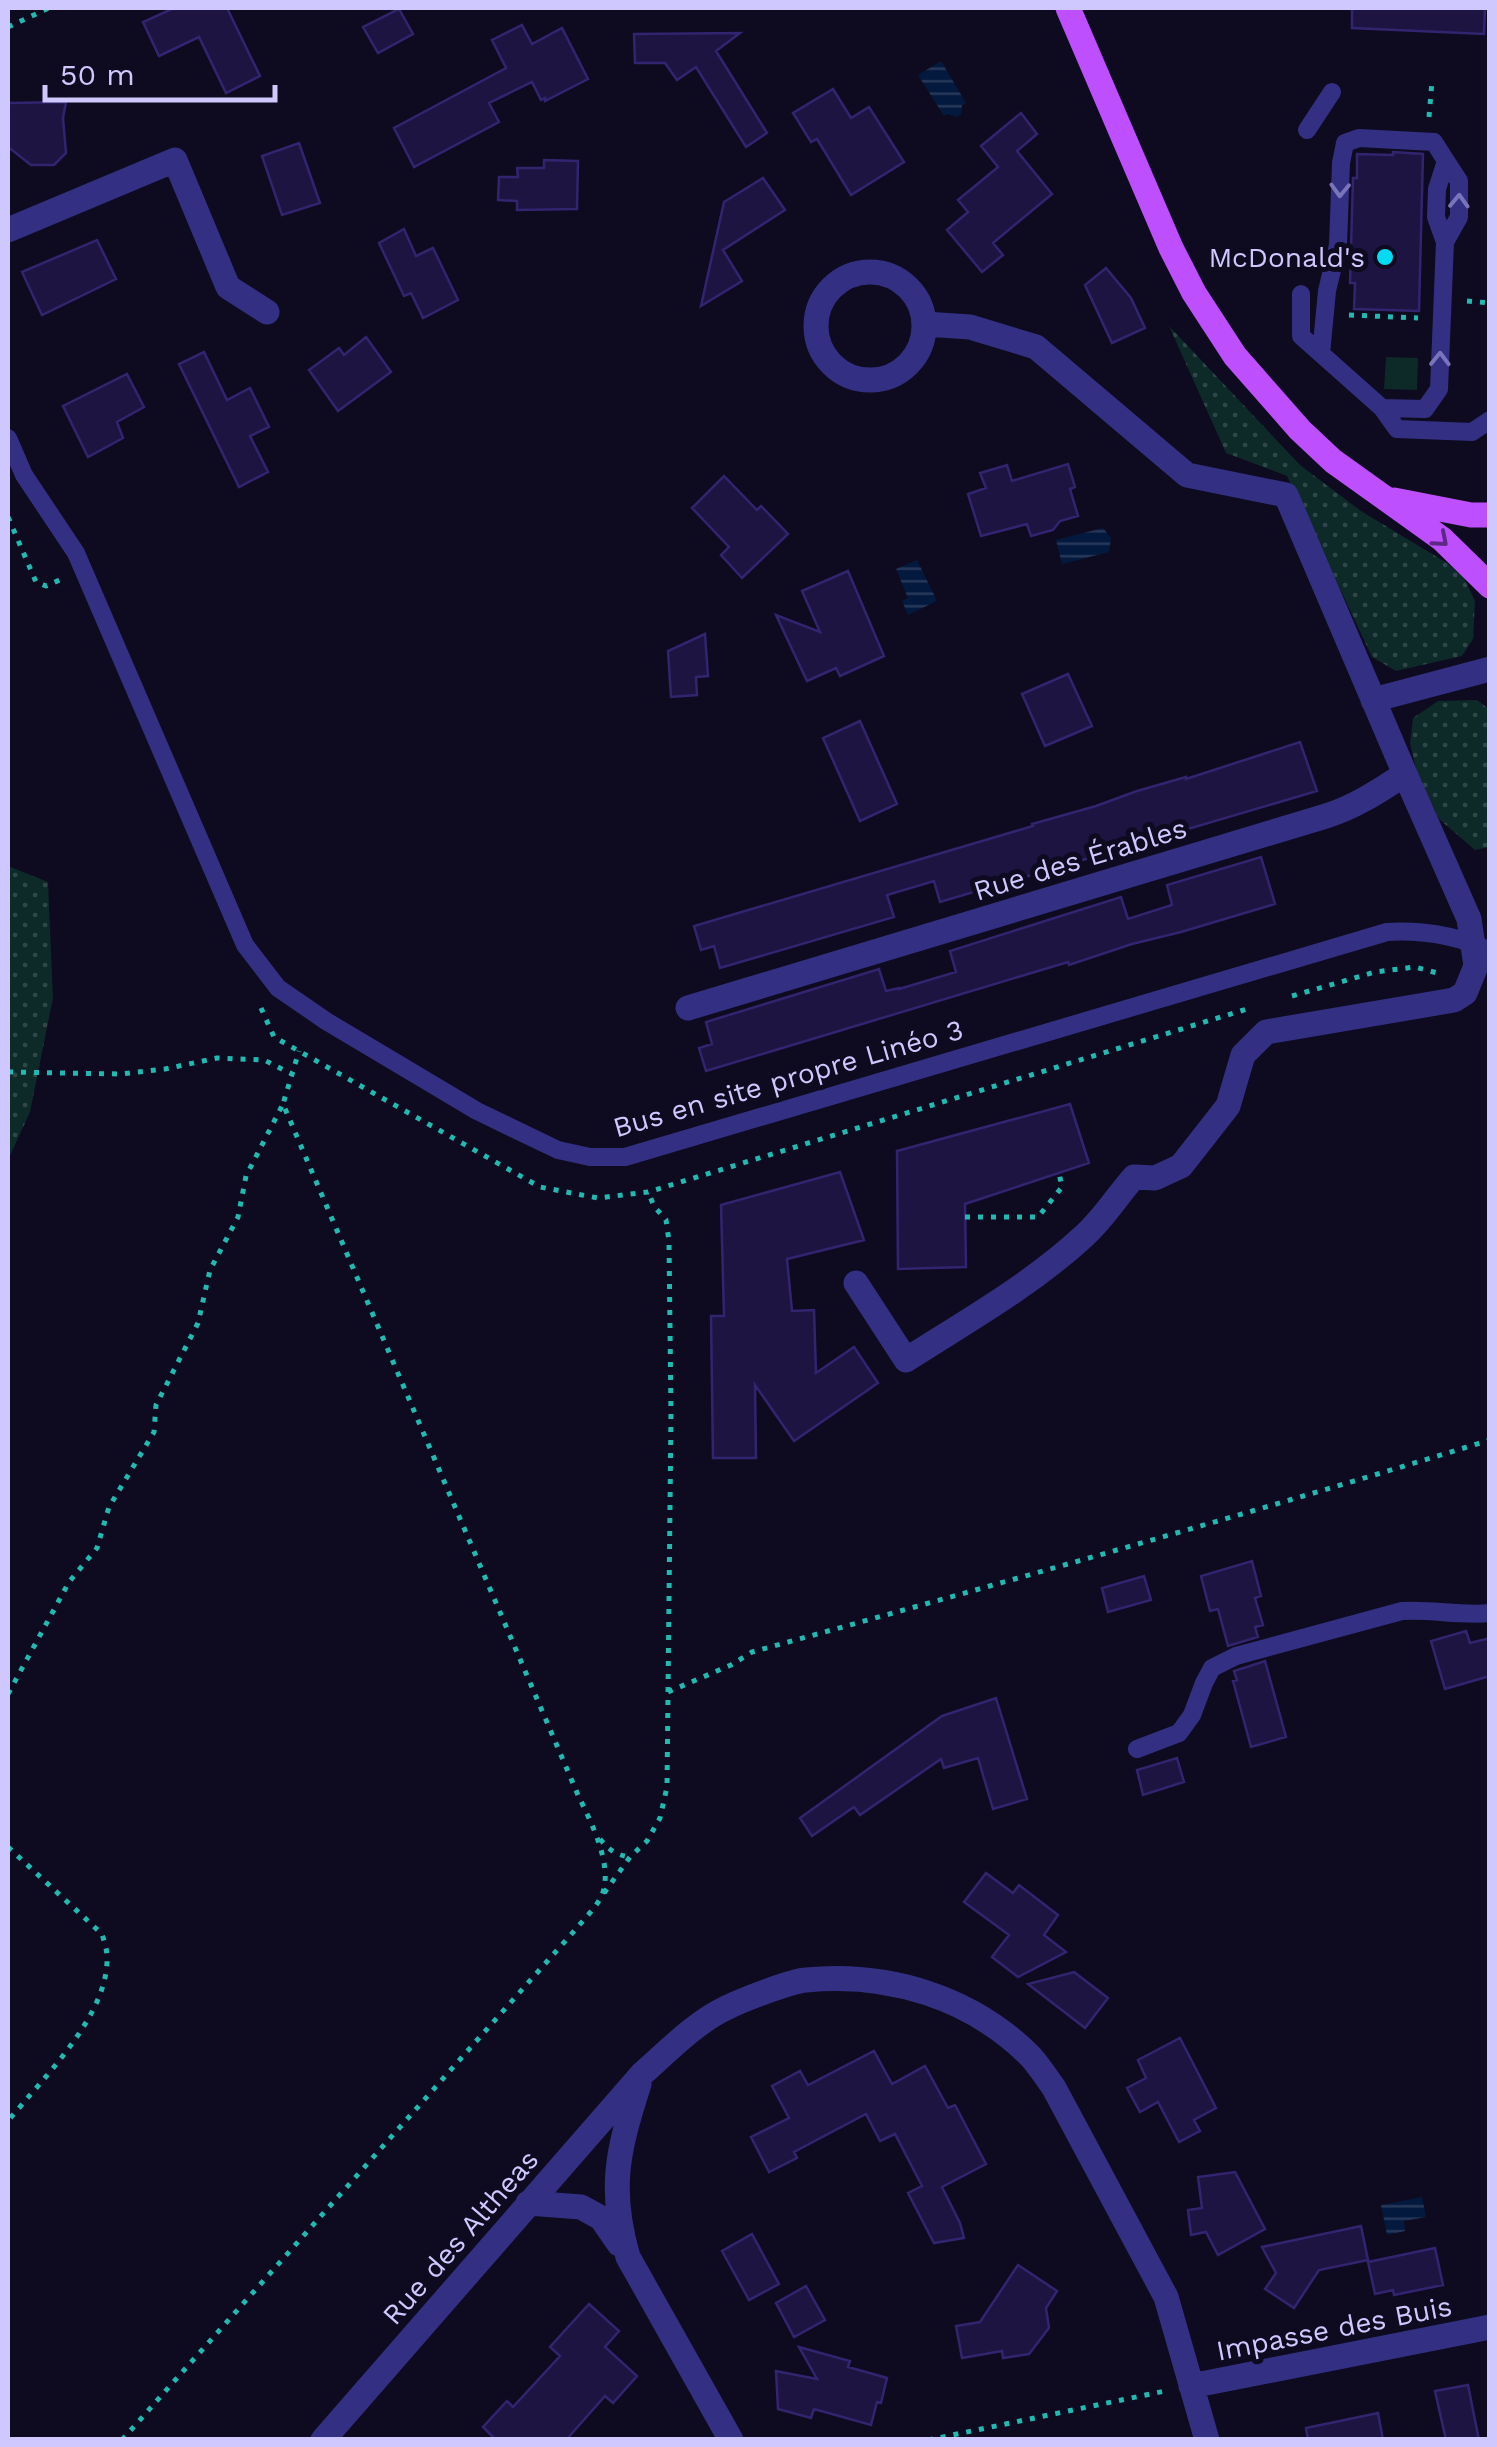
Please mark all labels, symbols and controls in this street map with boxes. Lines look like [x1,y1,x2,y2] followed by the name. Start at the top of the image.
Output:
[45,40,275,102] scale bar
[60,57,135,92] text: 50 m
[1330,182,1351,198] one-way arrow
[1448,193,1469,208] one-way arrow
[1208,241,1365,274] place label: McDonald's
[1374,246,1396,268] marker: McDonald's
[1429,351,1451,366] one-way arrow
[1430,528,1448,546] one-way arrow
[970,811,1191,908] street label: Rue des Érables
[609,1013,967,1144] street label: Bus en site propre Linéo 3
[376,2143,545,2331] street label: Rue des Altheas
[1214,2289,1455,2368] street label: Impasse des Buis

